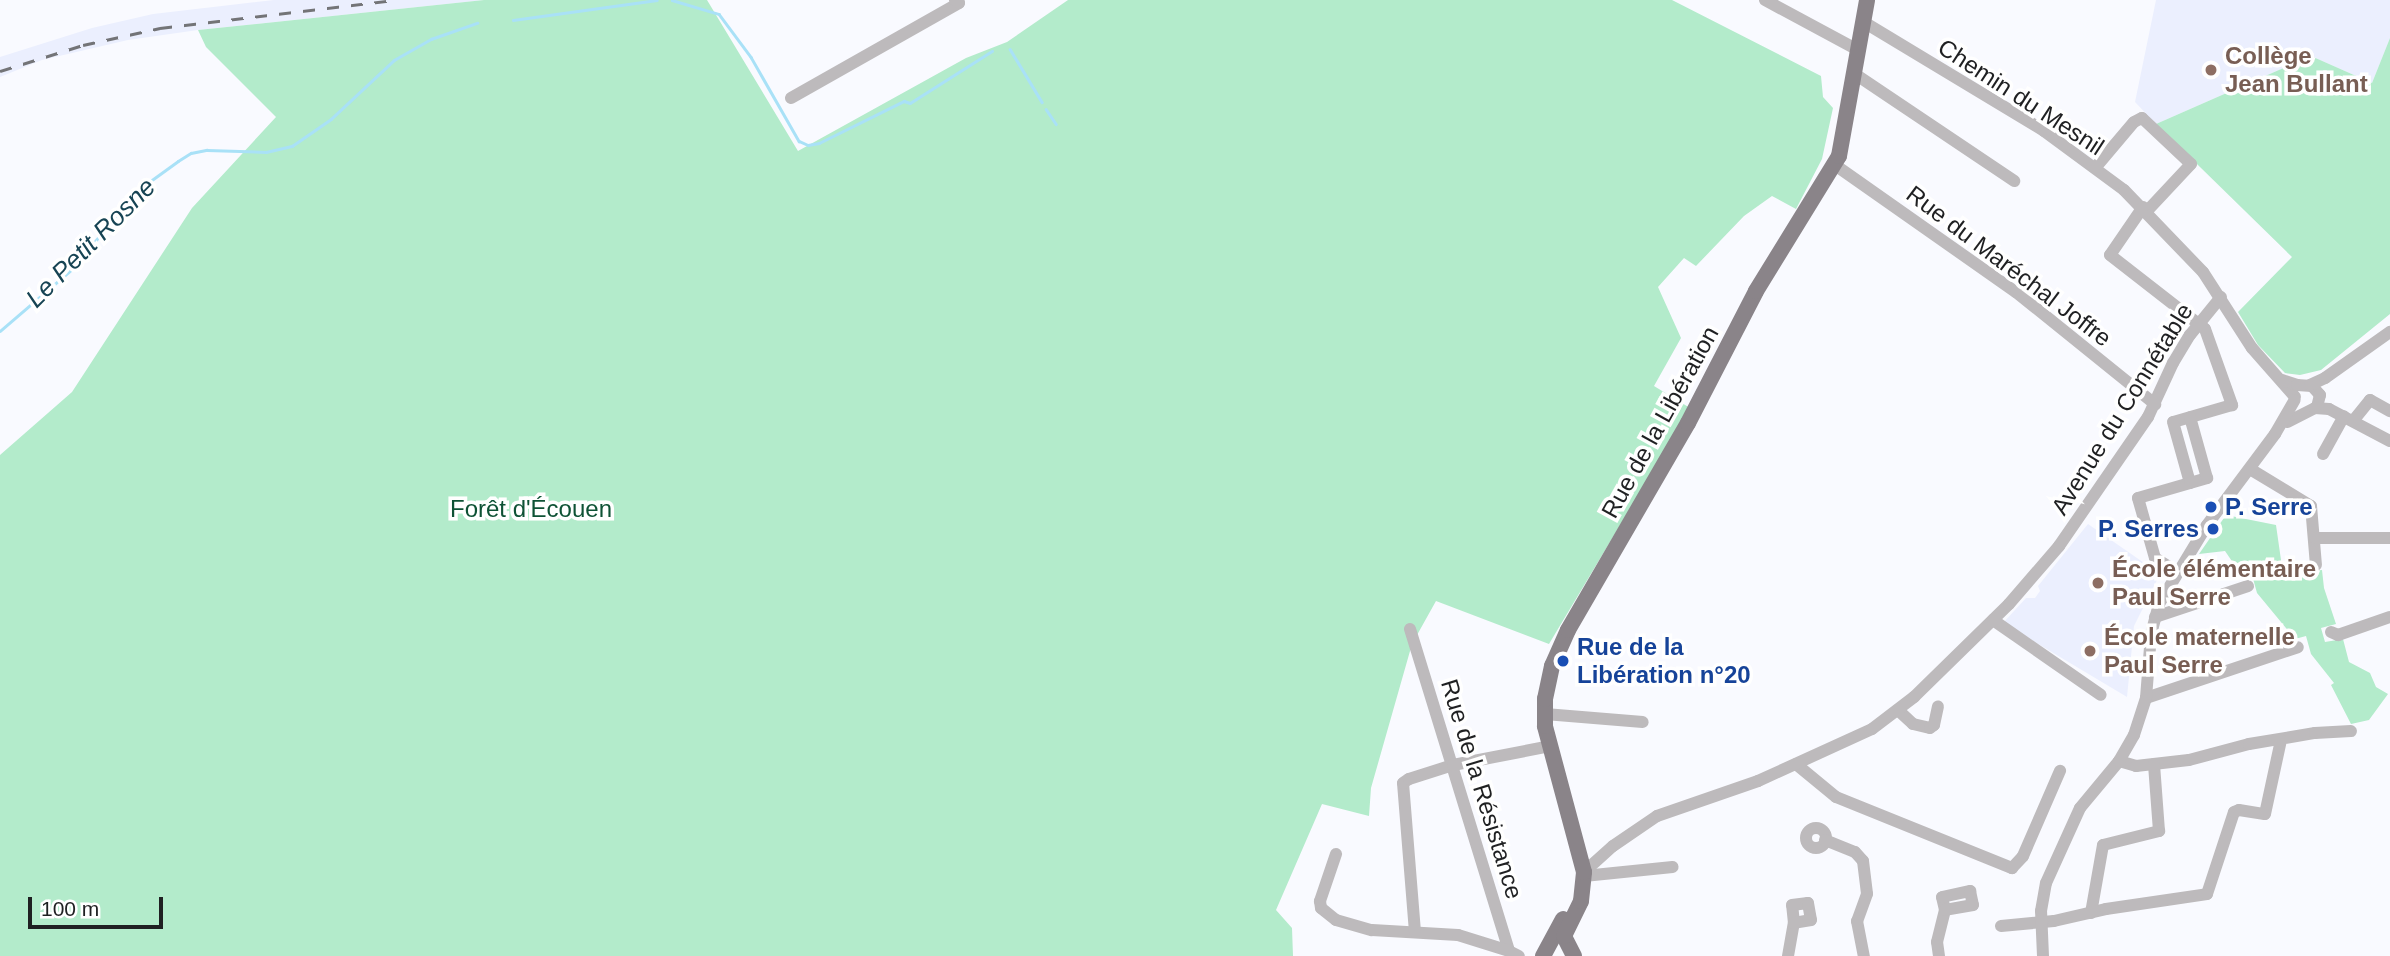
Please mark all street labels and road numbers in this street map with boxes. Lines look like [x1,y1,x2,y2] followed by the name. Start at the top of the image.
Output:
[1933,33,2109,161] street label: Chemin du Mesnil
[1901,180,2117,352] street label: Rue du Maréchal Joffre
[2045,298,2199,520] street label: Avenue du Connétable
[1595,321,1725,523] street label: Rue de la Libération
[1435,676,1529,902] street label: Rue de la Résistance

